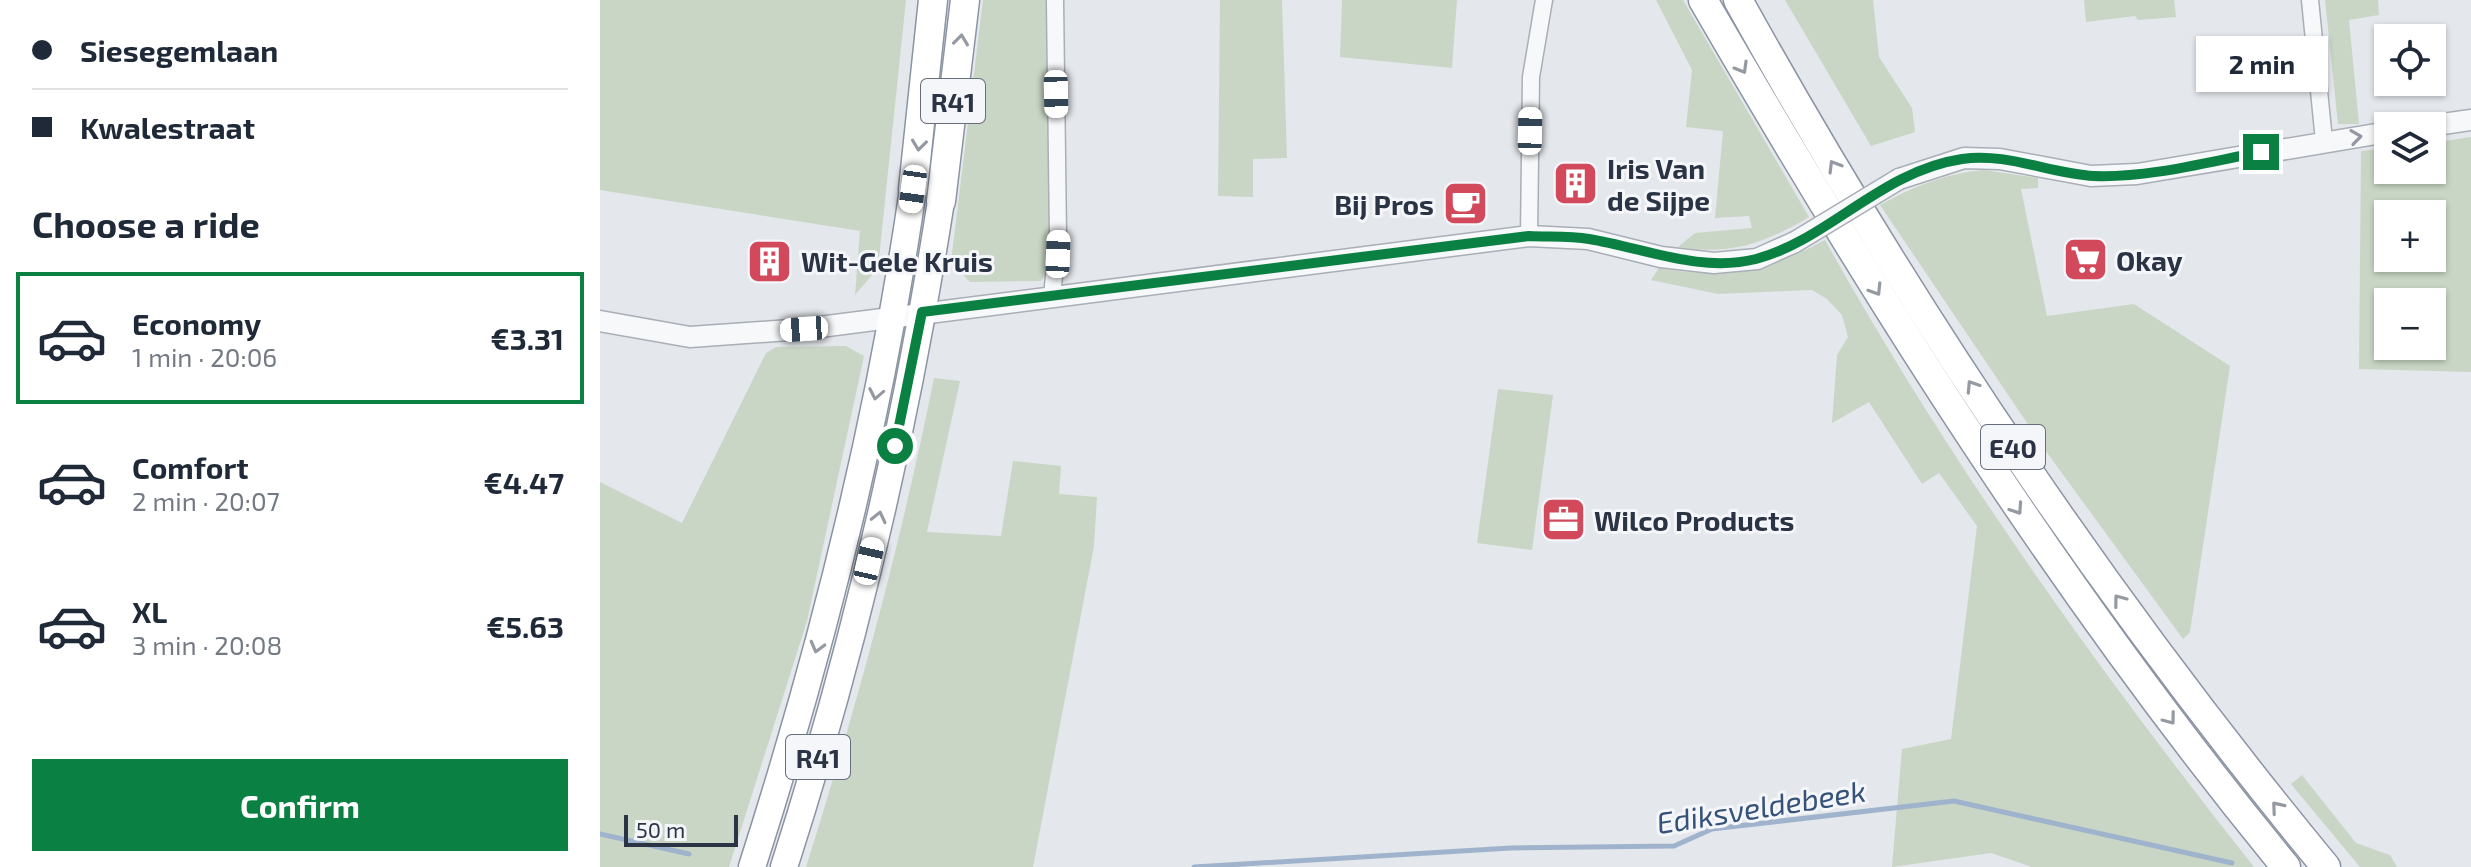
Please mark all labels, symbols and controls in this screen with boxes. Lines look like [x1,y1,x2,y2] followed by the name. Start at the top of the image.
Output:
[2374,24,2446,360] map controls
[2374,24,2446,96] button: locate
[80,32,278,68] text: Siesegemlaan
[952,33,969,47] one-way arrow
[2195,36,2327,92] callout: 2 min
[2229,48,2295,79] text: 2 min
[1732,59,1748,73] one-way arrow
[1044,70,1068,118] car
[921,79,985,123] road number: R41
[1518,107,1542,155] car
[80,109,255,145] text: Kwalestraat
[2374,112,2446,184] button: layers
[2349,129,2363,146] one-way arrow
[2243,134,2279,170] route end
[910,139,927,152] one-way arrow
[1607,151,1710,217] place label: Iris Van de Sijpe
[1552,160,1600,208] building icon: Iris Van de Sijpe
[1828,160,1844,175] one-way arrow
[898,164,928,214] car
[1441,180,1489,228] cafe icon: Bij Pros
[1334,187,1434,221] place label: Bij Pros
[2374,200,2446,272] button: +
[32,202,260,245] text: Choose a ride
[1045,230,1071,278] car
[2061,236,2109,284] supermarket icon: Okay
[746,237,794,285] building icon: Wit-Gele Kruis
[2116,243,2183,277] place label: Okay
[801,244,993,278] place label: Wit-Gele Kruis
[1867,281,1882,296] one-way arrow
[2374,288,2446,360] button: −
[36,302,108,374] icon: car
[132,305,261,341] text: Economy
[779,315,829,343] car
[490,320,564,356] text: €3.31
[132,341,277,372] text: 1 min · 20:06
[1966,380,1981,395] one-way arrow
[869,387,886,401] one-way arrow
[1981,425,2045,469] road number: E40
[877,428,913,464] route start
[36,446,108,518] icon: car
[132,449,249,485] text: Comfort
[483,464,564,500] text: €4.47
[132,485,280,516] text: 2 min · 20:07
[1539,496,1587,544] office icon: Wilco Products
[2007,500,2022,514] one-way arrow
[1594,503,1794,537] place label: Wilco Products
[870,510,887,524] one-way arrow
[852,535,886,587] car
[36,590,108,662] icon: car
[132,593,167,629] text: XL
[2115,594,2129,609] one-way arrow
[486,608,564,644] text: €5.63
[132,629,282,660] text: 3 min · 20:08
[810,640,827,654] one-way arrow
[2160,710,2175,725] one-way arrow
[786,735,850,779] road number: R41
[32,759,568,851] button: Confirm
[1654,772,1868,840] water label: Ediksveldebeek
[2272,802,2287,816] one-way arrow
[624,811,738,847] scale bar
[636,816,685,842] text: 50 m

